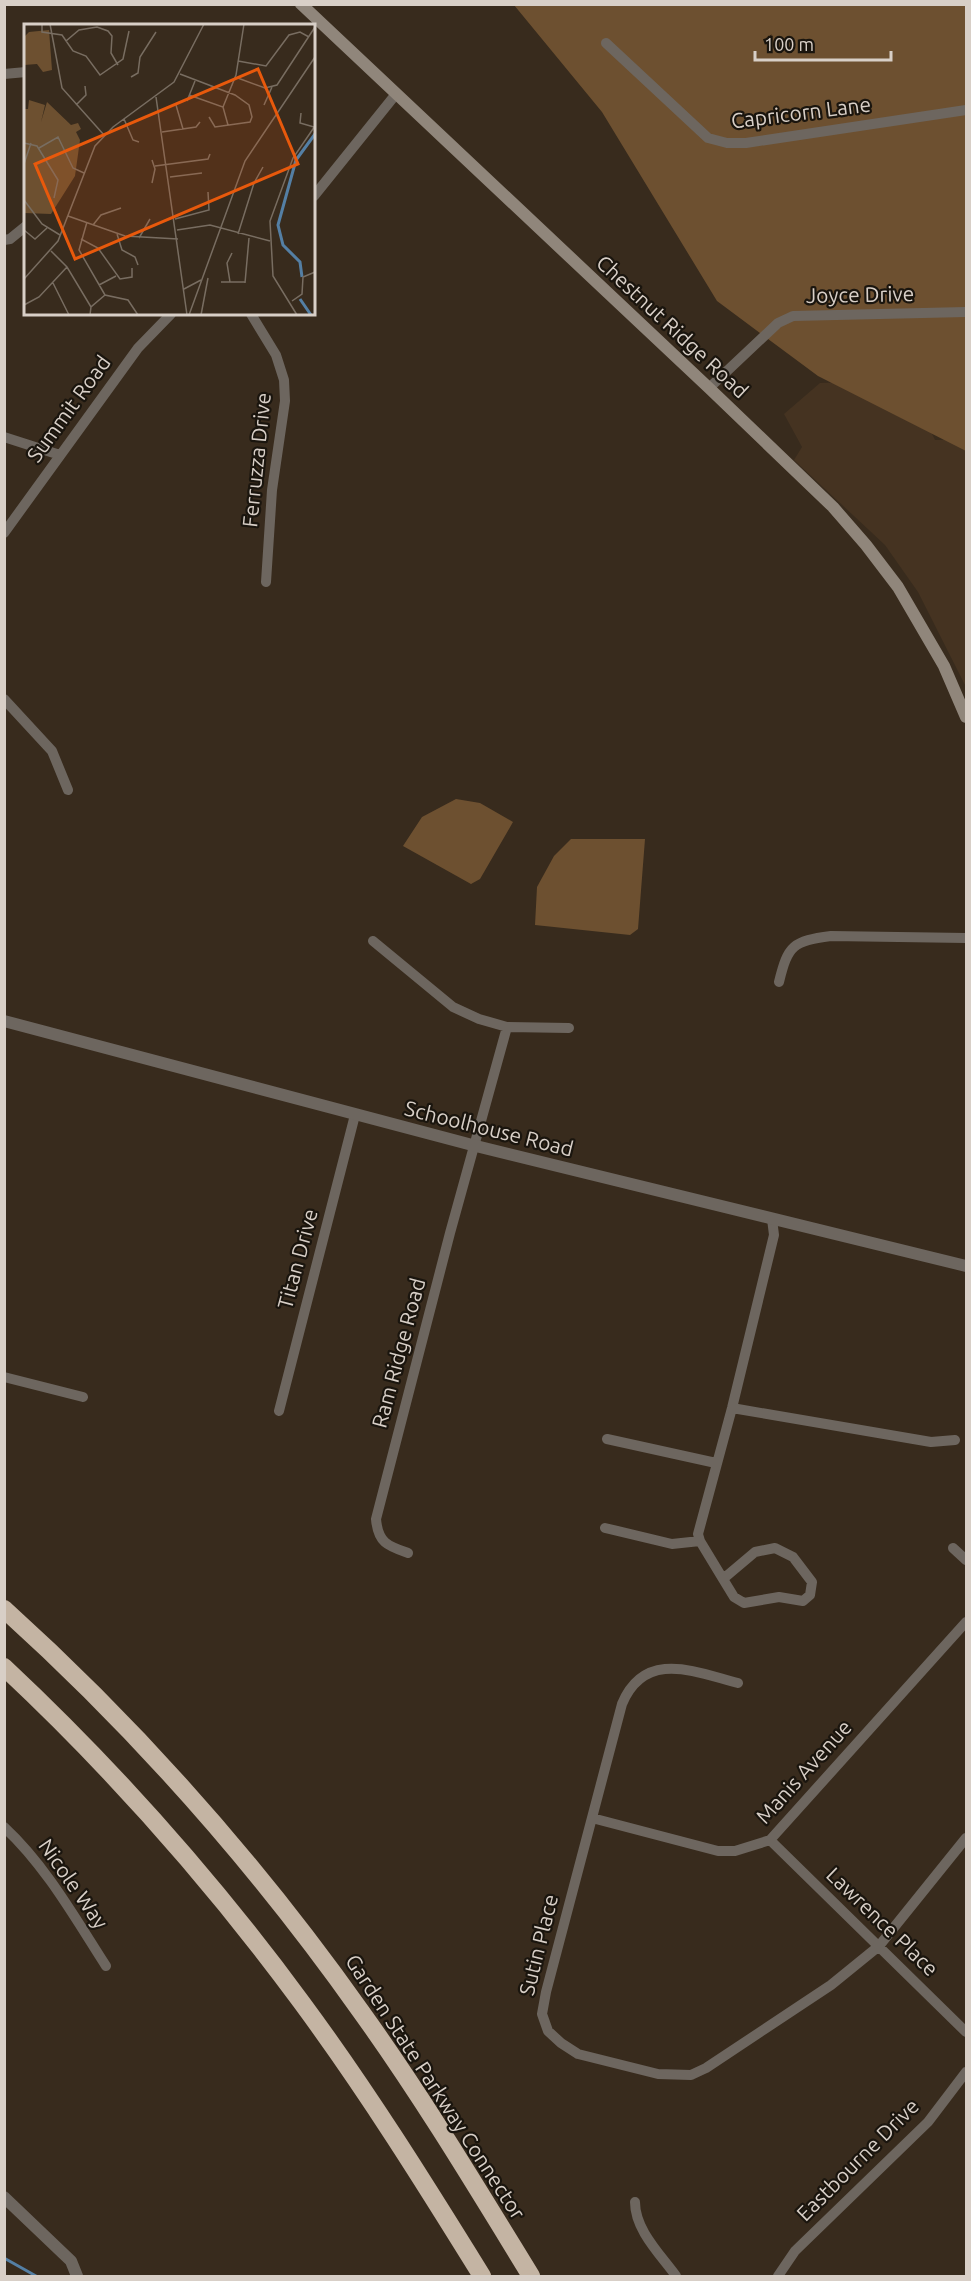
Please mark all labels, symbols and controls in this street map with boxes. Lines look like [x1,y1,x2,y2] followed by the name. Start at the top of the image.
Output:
[24,24,315,315] inset map
[755,24,892,62] scale bar
[764,34,814,54] text: 100 m
[730,92,872,133] street label: Capricorn Lane
[592,250,753,403] street label: Chestnut Ridge Road
[806,281,914,307] street label: Joyce Drive
[22,350,115,466] street label: Summit Road
[237,391,275,528] street label: Ferruzza Drive
[402,1095,576,1161] street label: Schoolhouse Road
[272,1206,322,1311] street label: Titan Drive
[366,1275,430,1430] street label: Ram Ridge Road
[751,1715,856,1828] street label: Manis Avenue
[34,1834,113,1933] street label: Nicole Way
[822,1862,943,1980] street label: Lawrence Place
[514,1892,562,1998] street label: Sutin Place
[341,1950,531,2223] street label: Garden State Parkway Connector
[791,2093,923,2225] street label: Eastbourne Drive

